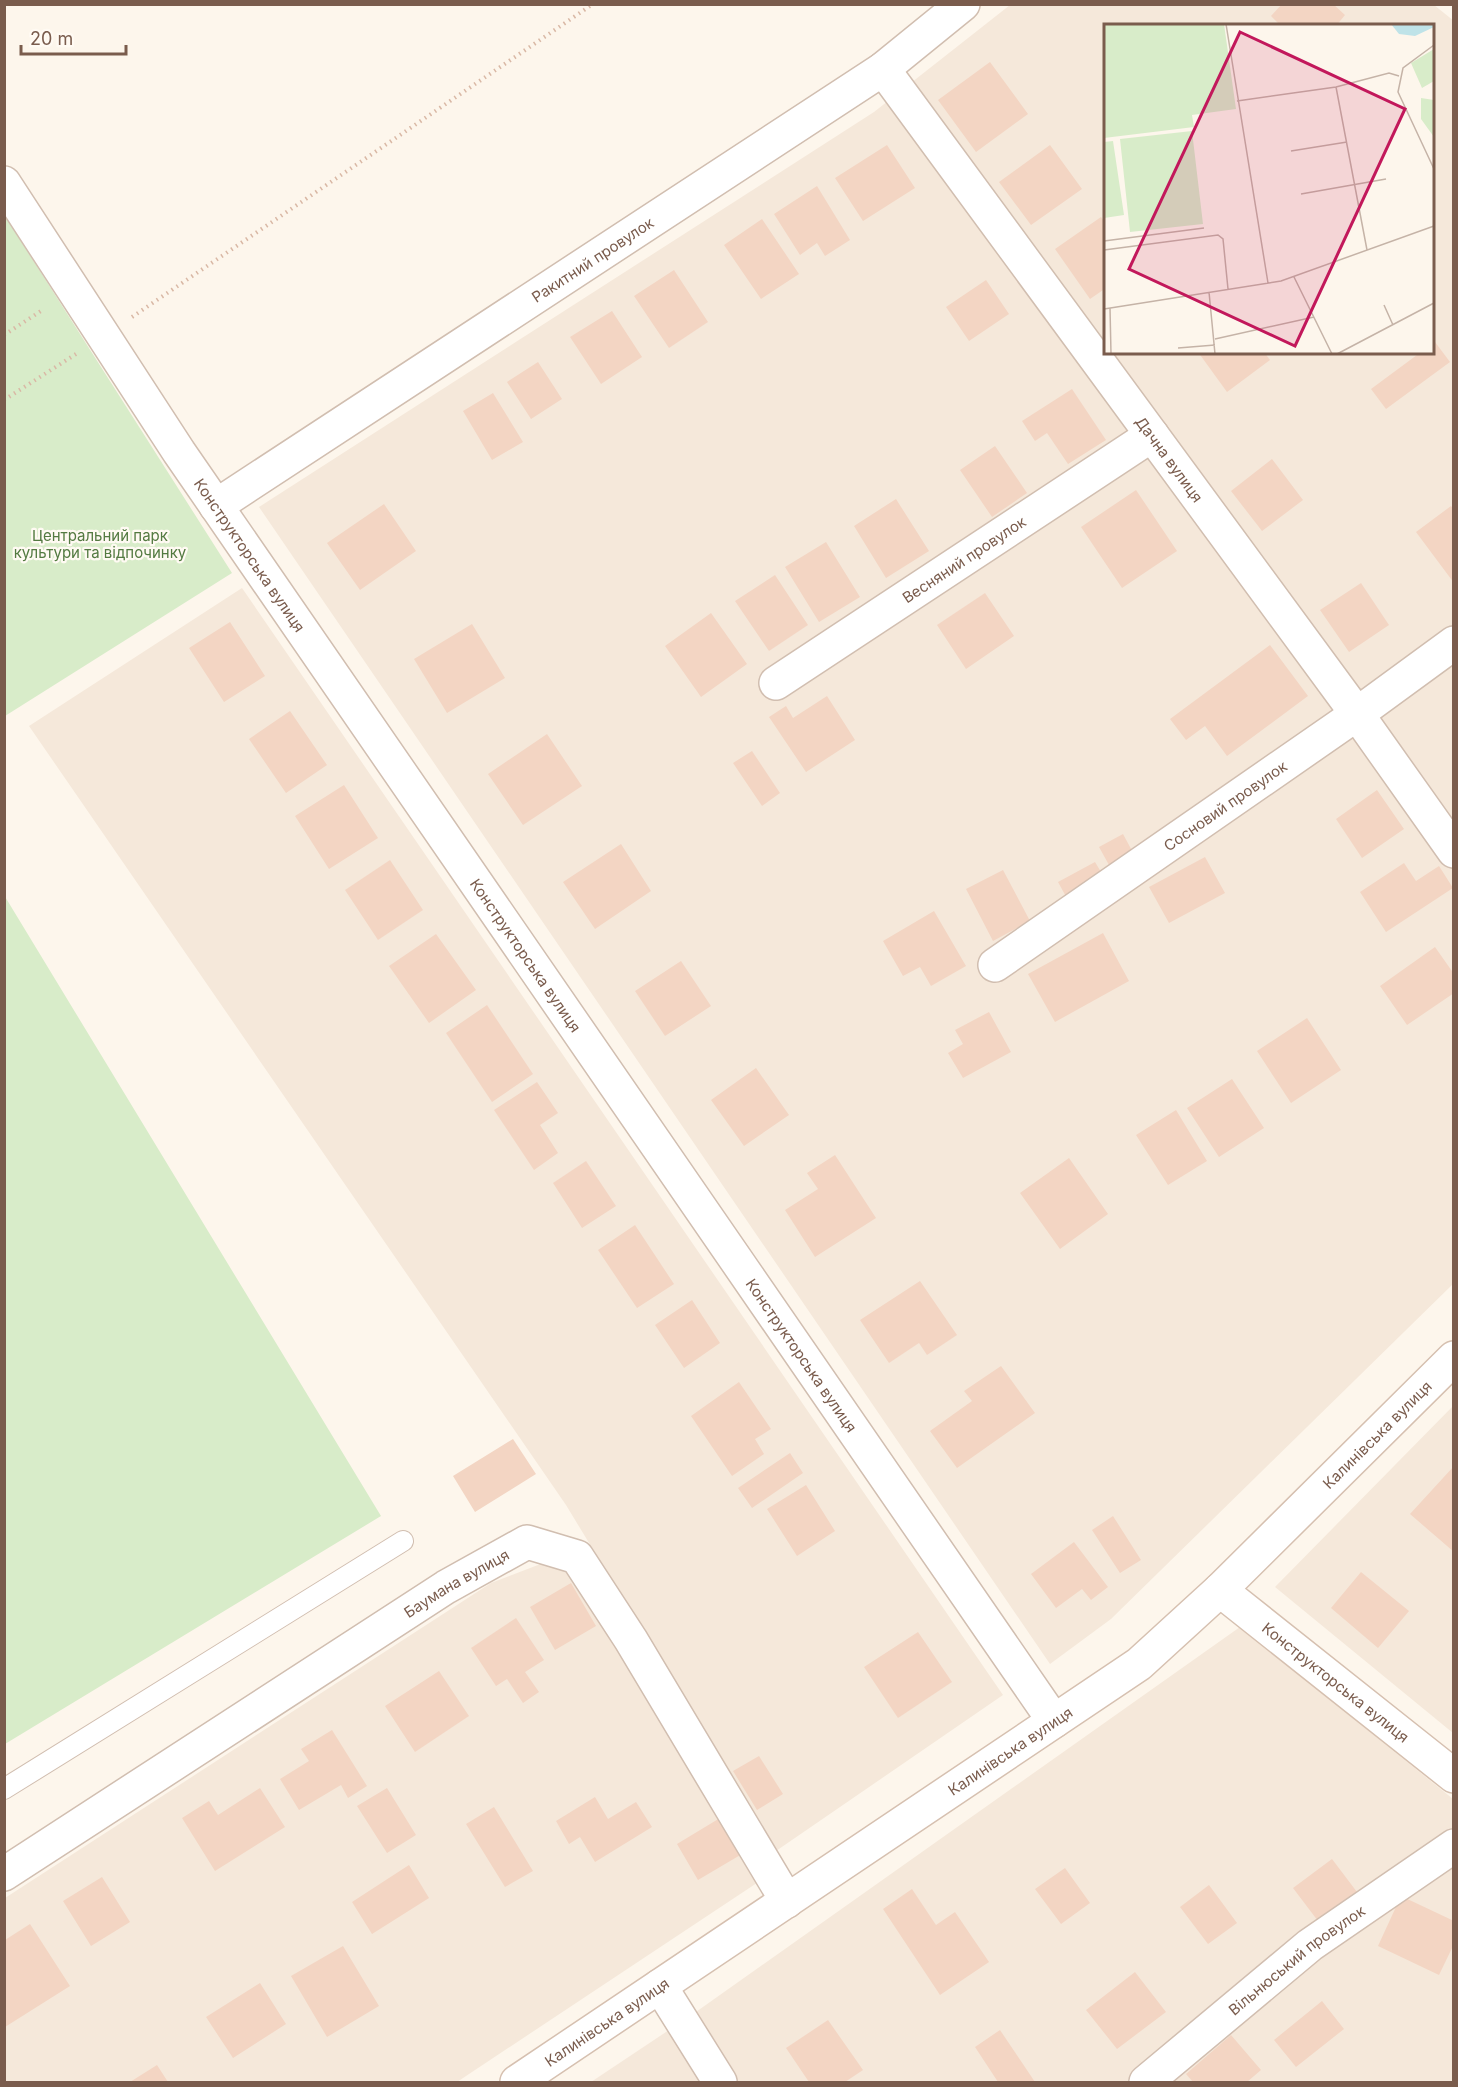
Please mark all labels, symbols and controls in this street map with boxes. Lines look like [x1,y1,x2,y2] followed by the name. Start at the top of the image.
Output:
[21,18,126,56] scale bar
[1104,24,1434,354] inset map
[30,28,73,49] text: 20 m
[528,212,657,306] street label: Ракитний провулок
[1132,412,1207,506] street label: Дачна вулиця
[190,474,310,635] street label: Конструкторська вулиця
[898,511,1029,607] street label: Весняний провулок
[14,526,187,562] park label: Центральний парк культури та відпочинку
[1160,756,1290,855] street label: Сосновий провулок
[466,875,585,1036] street label: Конструкторська вулиця
[742,1275,861,1436] street label: Конструкторська вулиця
[1318,1376,1435,1493] street label: Калинівська вулиця
[400,1544,512,1621] street label: Баумана вулиця
[1259,1618,1413,1746] street label: Конструкторська вулиця
[944,1702,1076,1799] street label: Калинівська вулиця
[1224,1901,1368,2019] street label: Вільнюський провулок
[541,1973,672,2070] street label: Калинівська вулиця

